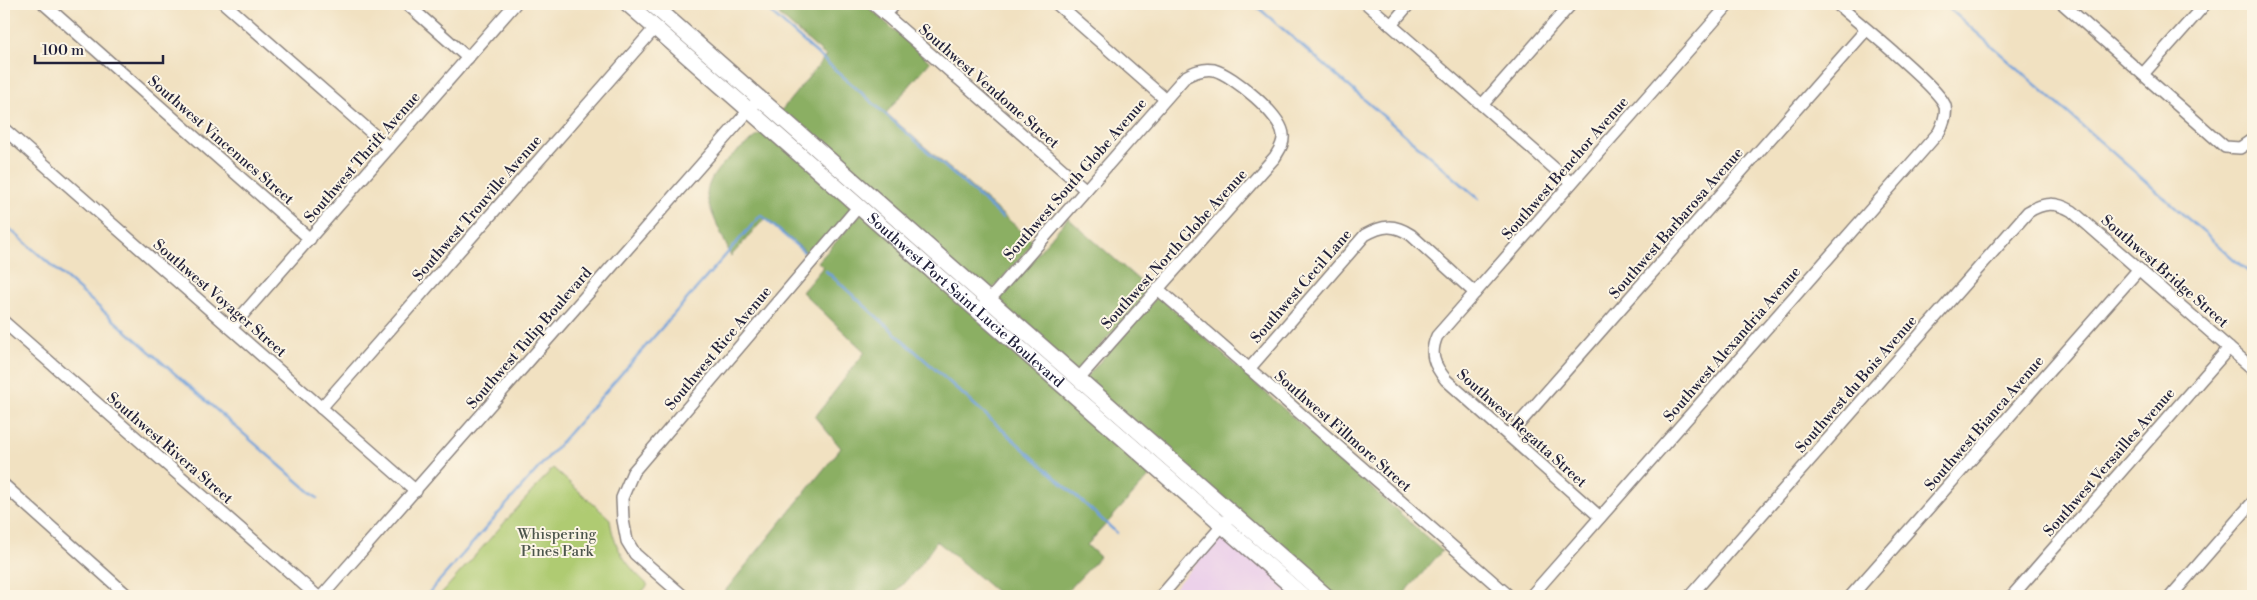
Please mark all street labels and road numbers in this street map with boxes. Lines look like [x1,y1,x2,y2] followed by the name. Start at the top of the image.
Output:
[914,20,1063,153] street label: Southwest Vendome Street
[144,72,298,210] street label: Southwest Vincennes Street
[300,88,425,227] street label: Southwest Thrift Avenue
[1498,93,1633,244] street label: Southwest Benchor Avenue
[1000,94,1151,264] street label: Southwest South Globe Avenue
[409,131,546,285] street label: Southwest Trouville Avenue
[1605,144,1747,303] street label: Southwest Barbarosa Avenue
[1097,165,1251,333] street label: Southwest North Globe Avenue
[863,209,1068,392] street label: Southwest Port Saint Lucie Boulevard
[2097,211,2233,332] street label: Southwest Bridge Street
[1247,225,1356,347] street label: Southwest Cecil Lane
[149,235,291,362] street label: Southwest Voyager Street
[463,263,596,413] street label: Southwest Tulip Boulevard
[1660,263,1805,426] street label: Southwest Alexandria Avenue
[661,283,776,414] street label: Southwest Rice Avenue
[1791,312,1921,457] street label: Southwest du Bois Avenue
[1921,352,2048,495] street label: Southwest Bianca Avenue
[1453,365,1591,492] street label: Southwest Regatta Street
[1270,367,1416,497] street label: Southwest Fillmore Street
[2040,384,2179,541] street label: Southwest Versailles Avenue
[103,388,237,509] street label: Southwest Rivera Street

